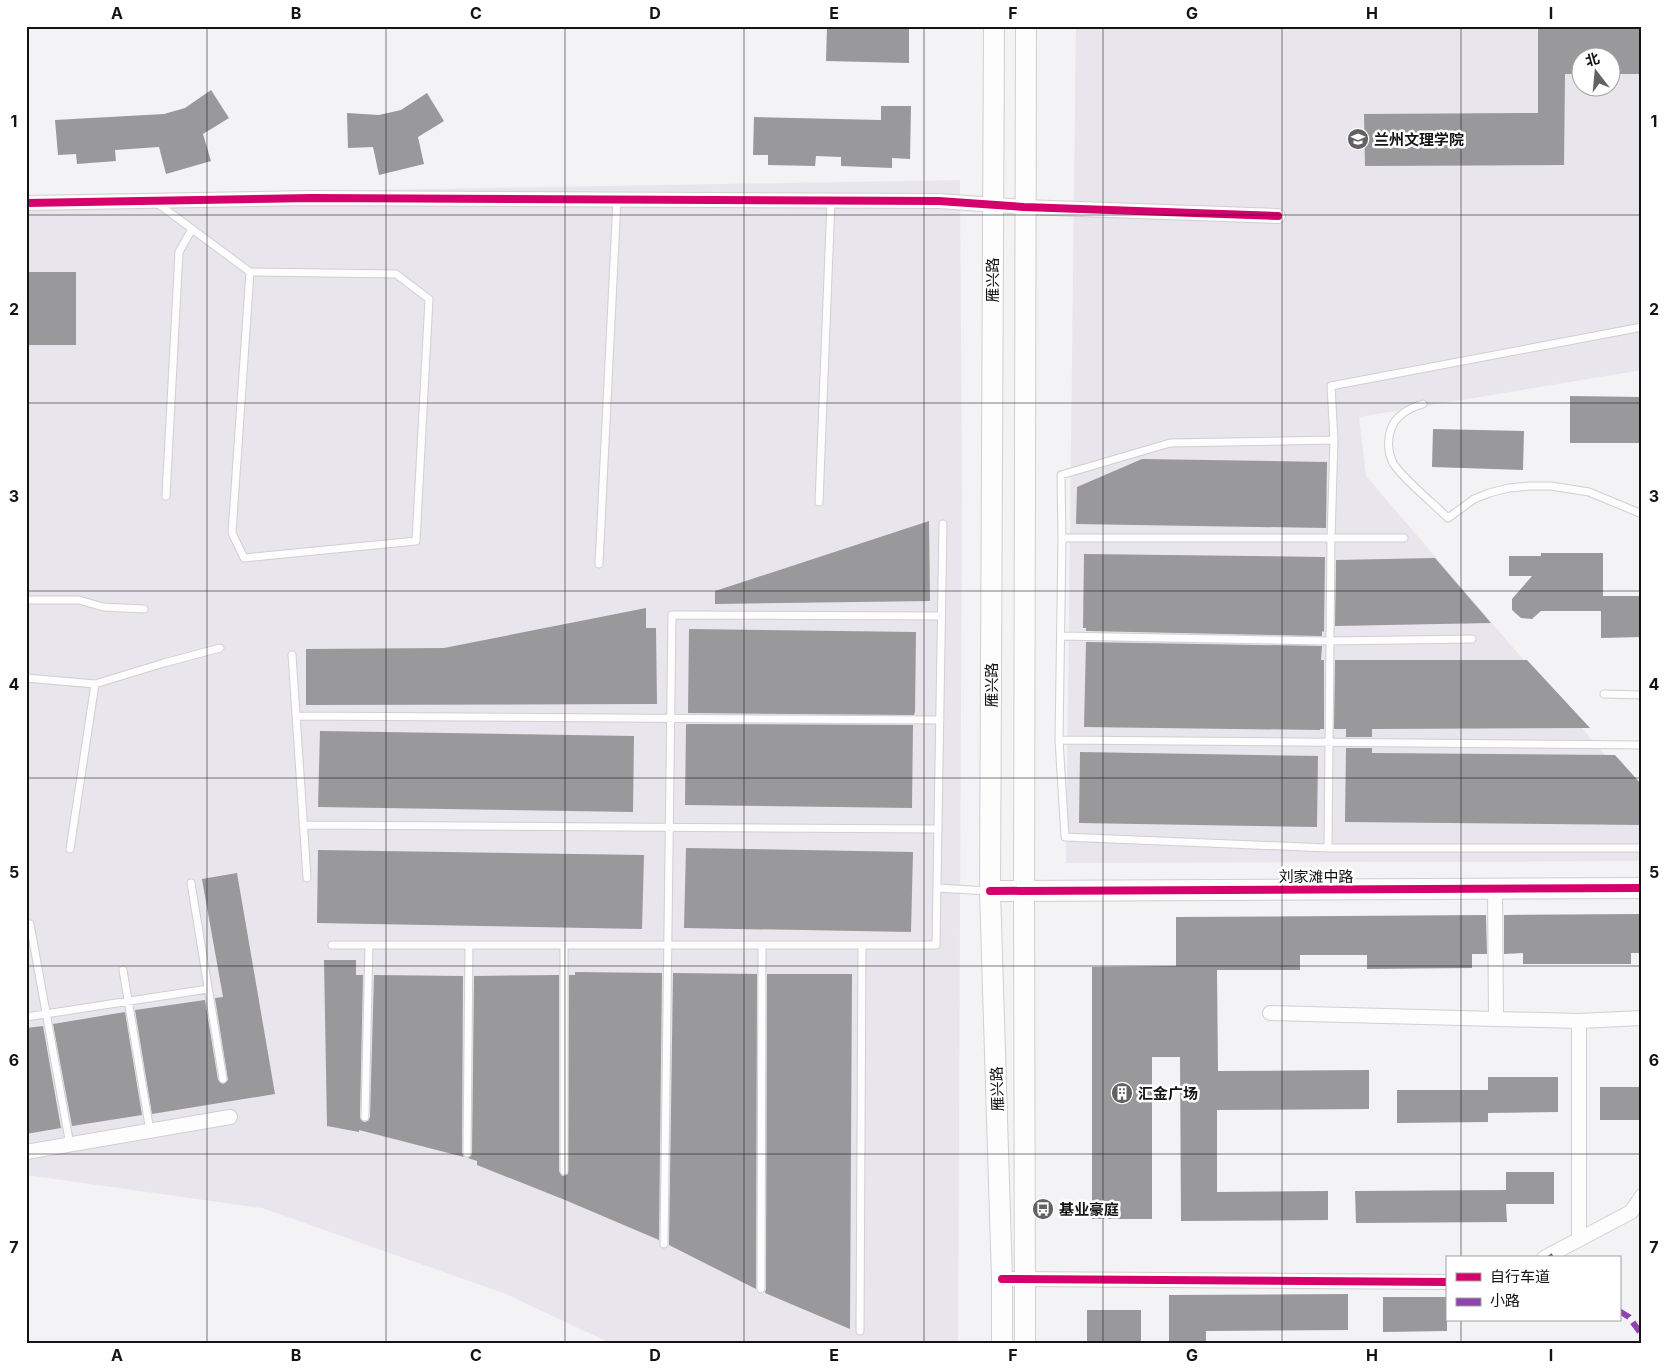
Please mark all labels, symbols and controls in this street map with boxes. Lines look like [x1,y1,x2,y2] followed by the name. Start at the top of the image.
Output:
[111,3,123,23] text: A
[291,3,301,23] text: B
[470,3,482,23] text: C
[649,3,661,23] text: D
[829,3,839,23] text: E
[1008,3,1018,23] text: F
[1186,3,1198,23] text: G
[1366,3,1378,23] text: H
[1549,3,1553,23] text: I
[1570,48,1620,98] north arrow
[1583,49,1601,69] text: 北
[11,111,17,131] text: 1
[1651,111,1657,131] text: 1
[1346,127,1370,151] school or university icon: 兰州文理学院
[1374,130,1464,149] place label: 兰州文理学院
[983,257,1002,303] street label: 雁兴路
[9,299,19,319] text: 2
[1649,299,1659,319] text: 2
[9,486,19,506] text: 3
[1649,486,1659,506] text: 3
[982,662,1001,708] street label: 雁兴路
[9,674,20,694] text: 4
[1649,674,1660,694] text: 4
[9,862,19,882] text: 5
[1649,862,1659,882] text: 5
[1278,867,1354,886] street label: 刘家滩中路
[9,1050,19,1070] text: 6
[1649,1050,1659,1070] text: 6
[987,1066,1007,1112] street label: 雁兴路
[1110,1081,1134,1105] building icon: 汇金广场
[1138,1084,1198,1103] place label: 汇金广场
[1031,1197,1055,1221] bus stop icon: 基业豪庭
[1059,1200,1119,1219] place label: 基业豪庭
[9,1237,19,1257] text: 7
[1649,1237,1659,1257] text: 7
[1446,1256,1620,1322] legend
[1490,1267,1550,1286] text: 自行车道
[1490,1291,1520,1310] text: 小路
[111,1345,123,1365] text: A
[291,1345,301,1365] text: B
[470,1345,482,1365] text: C
[649,1345,661,1365] text: D
[829,1345,839,1365] text: E
[1008,1345,1018,1365] text: F
[1186,1345,1198,1365] text: G
[1366,1345,1378,1365] text: H
[1549,1345,1553,1365] text: I

